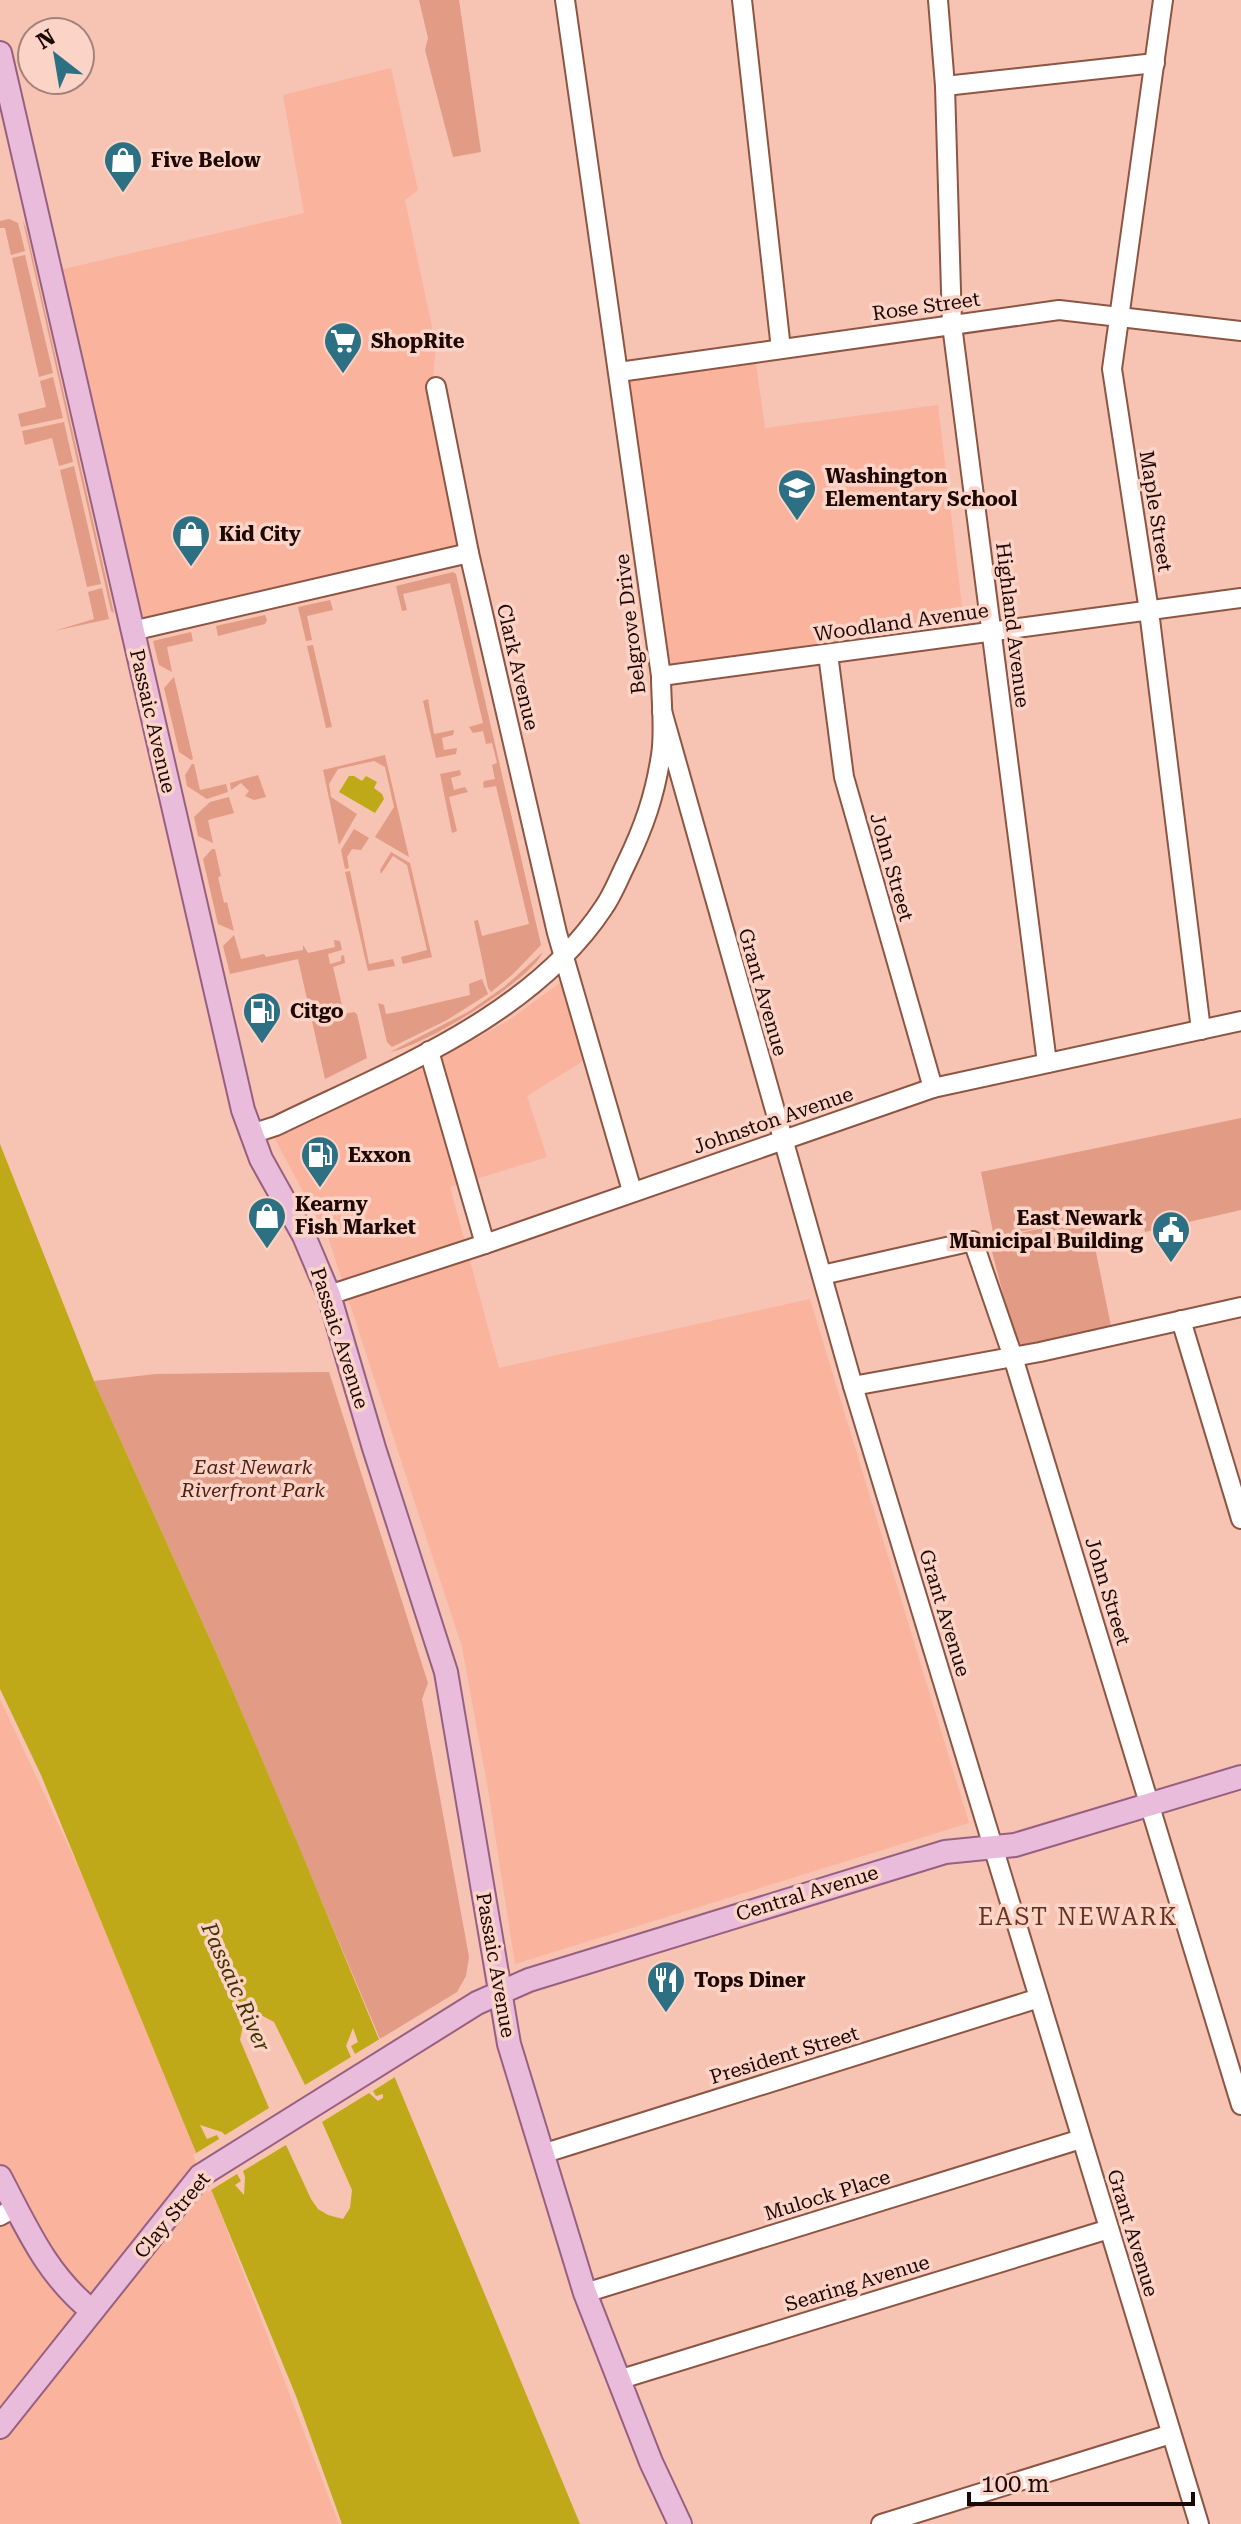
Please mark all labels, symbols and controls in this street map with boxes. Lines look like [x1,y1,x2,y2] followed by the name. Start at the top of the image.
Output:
[16,16,96,96] north arrow
[32,24,60,54] text: N
[102,139,144,194] shop icon: Five Below
[151,148,262,172] place label: Five Below
[871,286,982,325] street label: Rose Street
[322,320,364,375] supermarket icon: ShopRite
[371,329,465,353] place label: ShopRite
[1135,449,1178,574] street label: Maple Street
[825,464,1018,511] place label: Washington Elementary School
[776,467,818,522] school or university icon: Washington Elementary School
[170,513,212,568] shop icon: Kid City
[219,522,301,546] place label: Kid City
[991,541,1035,709] street label: Highland Avenue
[609,552,651,696] street label: Belgrove Drive
[812,598,990,646] street label: Woodland Avenue
[492,601,544,733] street label: Clark Avenue
[125,647,181,795] street label: Passaic Avenue
[865,810,919,924] street label: John Street
[733,925,793,1059] street label: Grant Avenue
[241,990,283,1045] fuel station icon: Citgo
[290,999,344,1023] place label: Citgo
[690,1081,856,1159] street label: Johnston Avenue
[299,1134,341,1189] fuel station icon: Exxon
[348,1143,412,1167] place label: Exxon
[295,1192,416,1239] place label: Kearny Fish Market
[246,1195,288,1250] shop icon: Kearny Fish Market
[949,1206,1144,1253] place label: East Newark Municipal Building
[1150,1209,1192,1264] public building icon: East Newark Municipal Building
[306,1264,374,1412] street label: Passaic Avenue
[180,1455,325,1502] park label: East Newark Riverfront Park
[1080,1534,1136,1648] street label: John Street
[914,1547,976,1679] street label: Grant Avenue
[733,1860,881,1926] street label: Central Avenue
[471,1890,521,2040] street label: Passaic Avenue
[978,1903,1178,1931] district label: EAST NEWARK
[196,1918,276,2055] water label: Passaic River
[645,1959,687,2014] restaurant icon: Tops Diner
[694,1968,806,1992] place label: Tops Diner
[707,2021,862,2089] street label: President Street
[761,2164,893,2226] street label: Mulock Place
[129,2167,215,2263] street label: Clay Street
[1102,2167,1164,2299] street label: Grant Avenue
[782,2250,932,2316] street label: Searing Avenue
[969,2456,1193,2506] scale bar
[981,2470,1049,2498] text: 100 m

